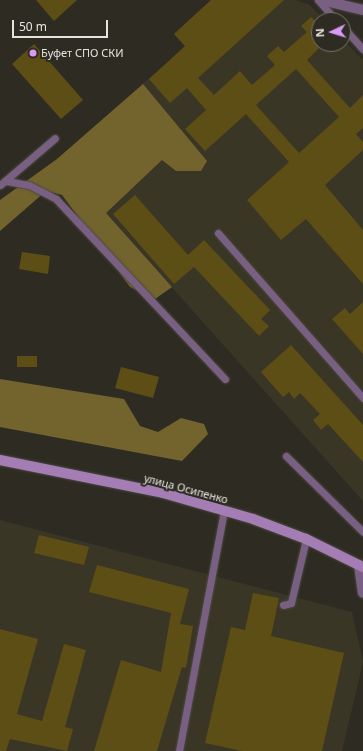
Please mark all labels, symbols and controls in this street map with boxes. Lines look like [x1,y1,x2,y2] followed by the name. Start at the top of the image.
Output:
[14,12,110,38] scale bar
[311,12,351,52] north arrow
[19,18,47,35] text: 50 m
[312,28,327,38] text: N
[41,46,124,60] place label: Буфет СПО СКИ
[28,48,38,58] marker: Буфет СПО СКИ
[143,471,229,507] street label: улица Осипенко

